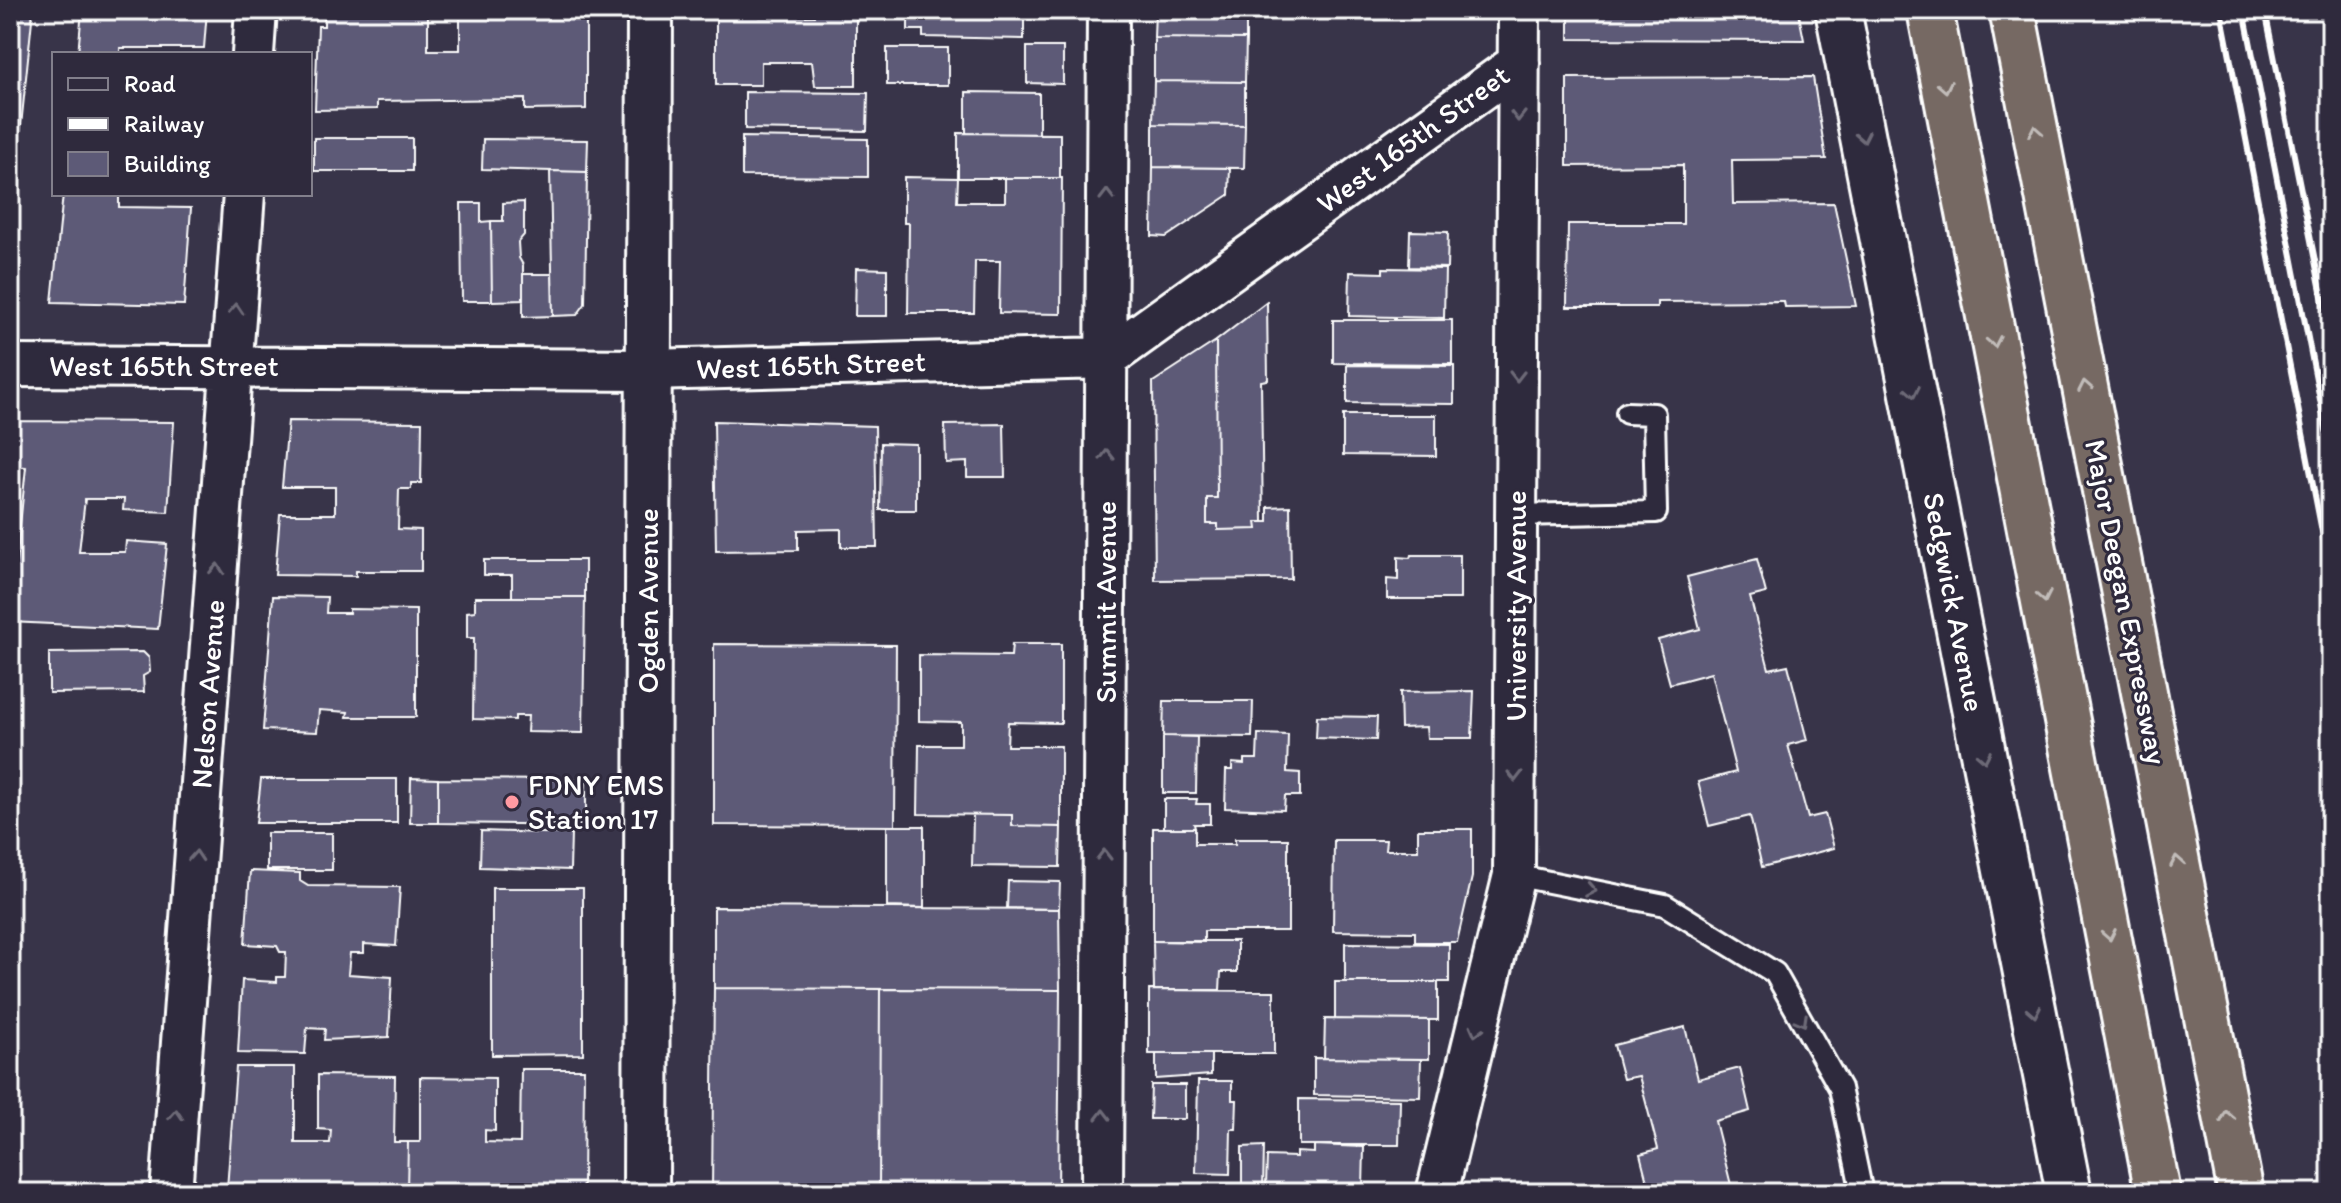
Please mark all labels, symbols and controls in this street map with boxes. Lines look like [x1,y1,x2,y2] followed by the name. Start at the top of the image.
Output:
[52,52,312,196] legend
[1309,56,1517,221] street label: West 165th Street
[124,69,176,98] text: Road
[1936,79,1953,93] one-way arrow
[124,109,205,138] text: Railway
[1509,110,1527,123] one-way arrow
[2027,125,2044,138] one-way arrow
[1854,130,1871,143] one-way arrow
[124,149,211,178] text: Building
[1098,188,1116,201] one-way arrow
[227,302,244,315] one-way arrow
[1985,335,2002,349] one-way arrow
[696,342,926,387] street label: West 165th Street
[49,347,279,384] street label: West 165th Street
[1508,370,1526,383] one-way arrow
[2077,379,2094,393] one-way arrow
[1903,385,1920,399] one-way arrow
[2077,436,2176,768] street label: Major Deegan Expressway
[1098,448,1115,461] one-way arrow
[1915,489,1994,715] street label: Sedgwick Avenue
[1497,490,1534,722] street label: University Avenue
[1087,501,1124,703] street label: Summit Avenue
[629,508,666,694] street label: Ogden Avenue
[208,562,225,575] one-way arrow
[2034,590,2051,604] one-way arrow
[182,598,233,790] street label: Nelson Avenue
[1975,750,1992,764] one-way arrow
[528,766,664,837] place label: FDNY EMS Station 17
[1506,770,1524,783] one-way arrow
[503,793,521,811] marker: FDNY EMS Station 17
[1095,848,1113,861] one-way arrow
[187,849,204,862] one-way arrow
[2169,854,2186,868] one-way arrow
[1583,881,1597,898] one-way arrow
[2099,928,2116,942] one-way arrow
[2025,1005,2042,1019] one-way arrow
[1792,1012,1808,1026] one-way arrow
[1469,1024,1486,1038] one-way arrow
[167,1108,184,1121] one-way arrow
[1094,1108,1112,1121] one-way arrow
[2219,1110,2236,1124] one-way arrow

